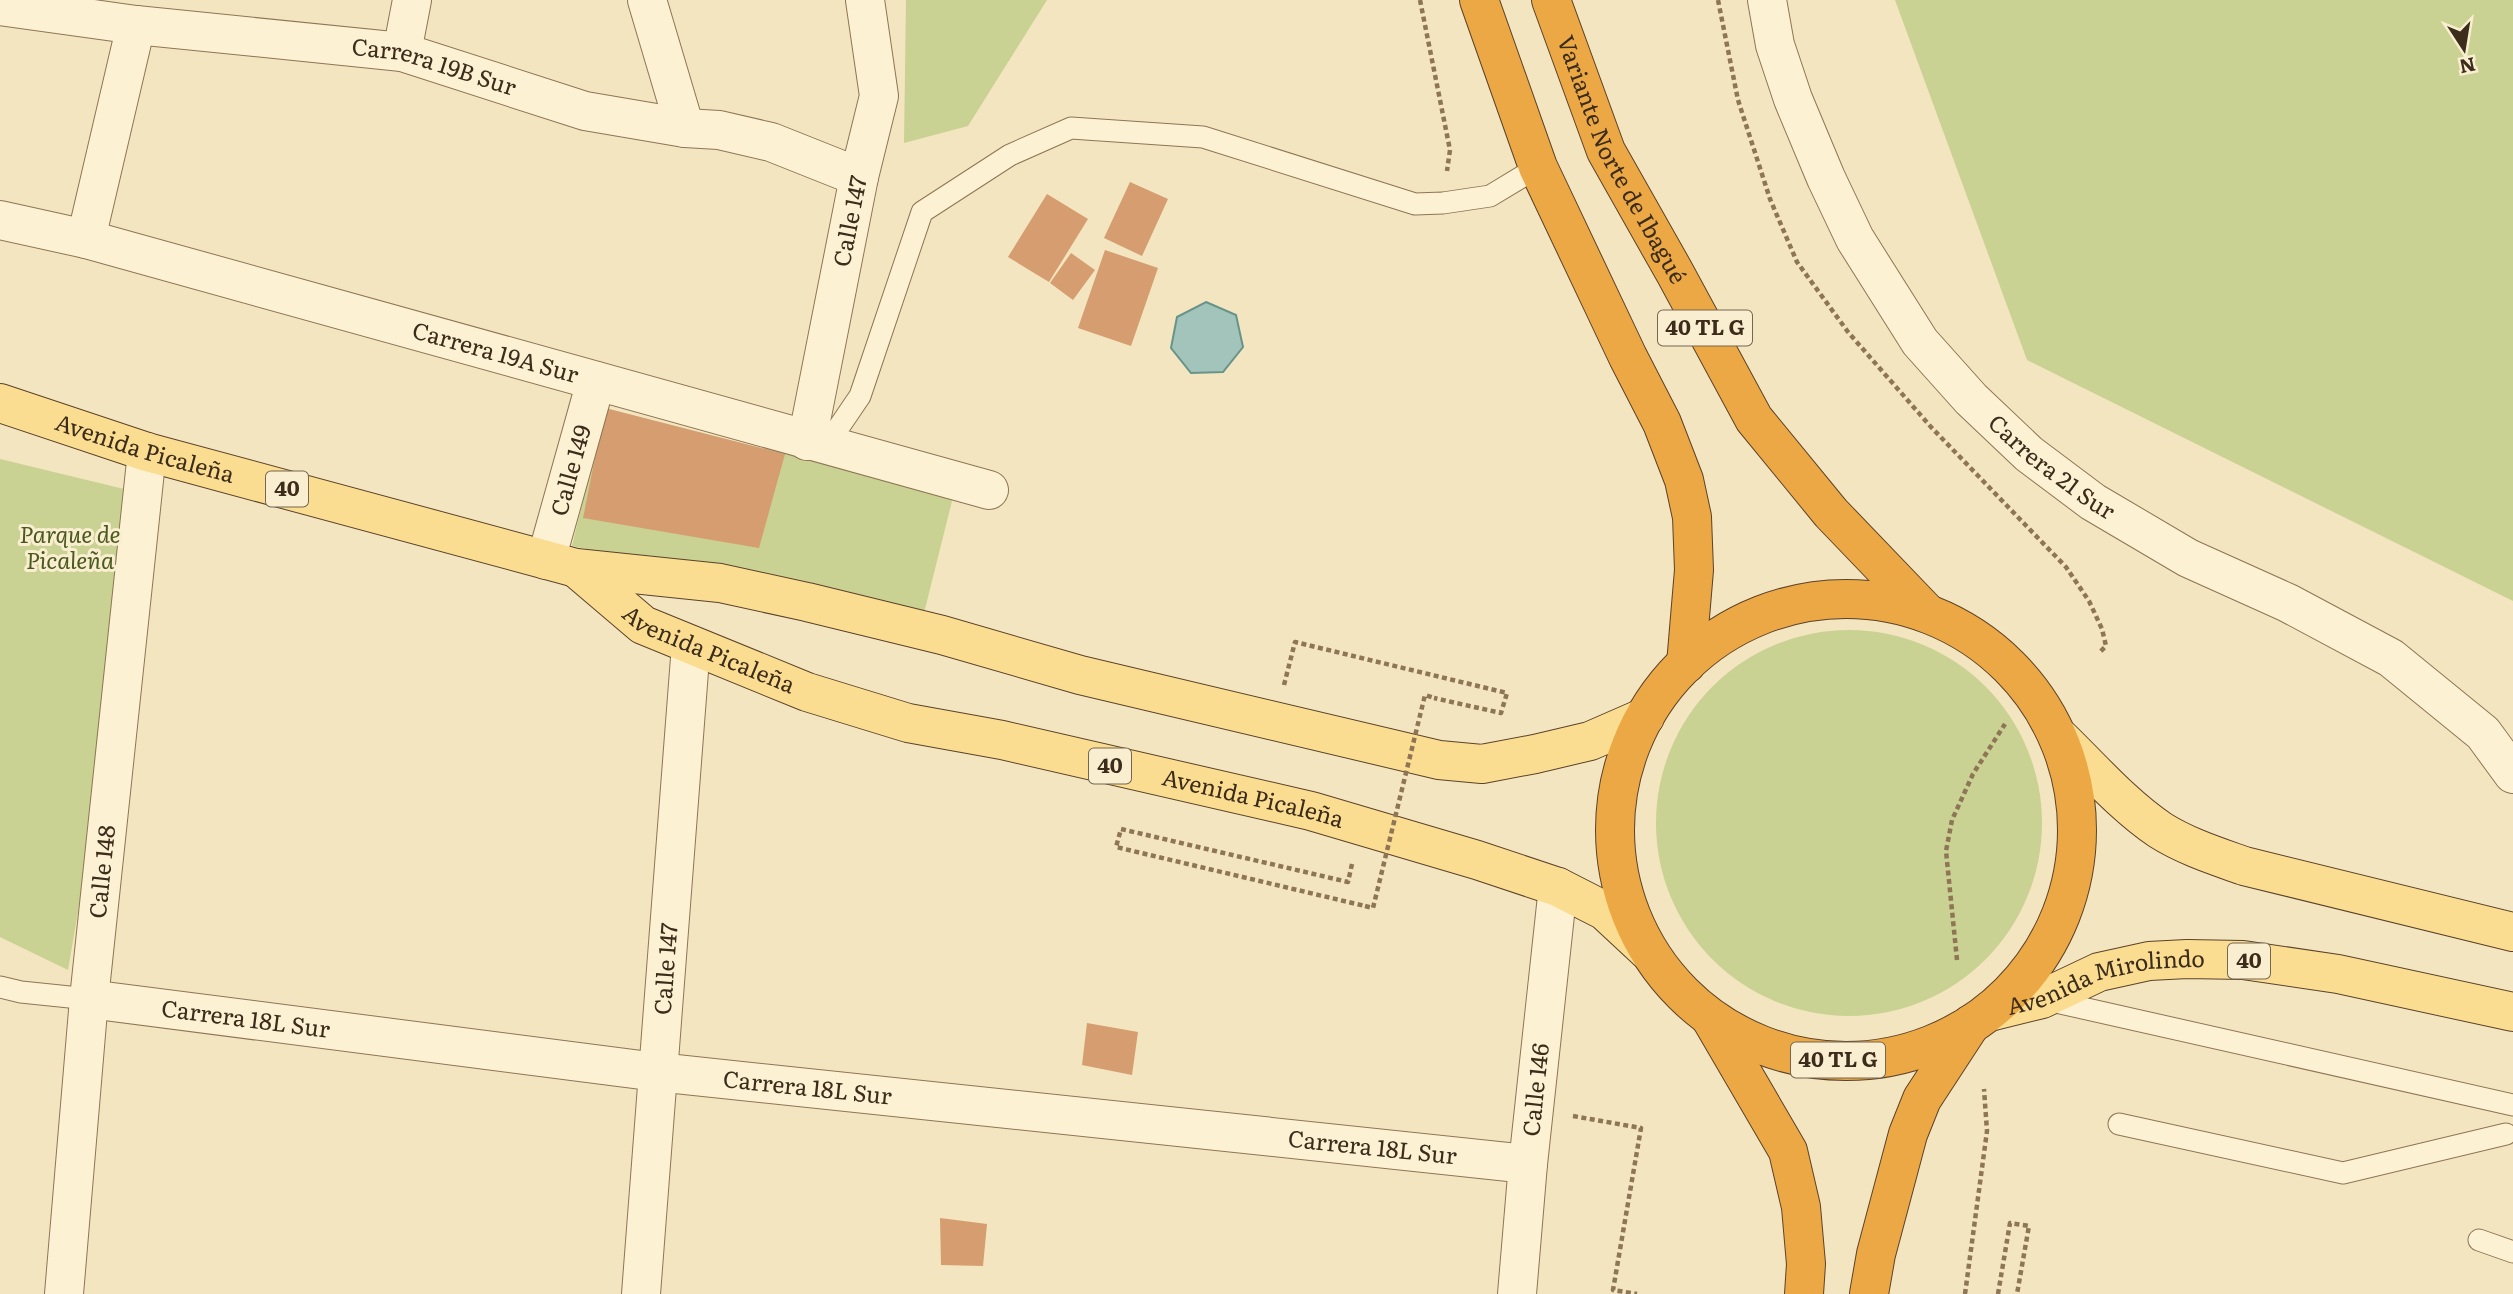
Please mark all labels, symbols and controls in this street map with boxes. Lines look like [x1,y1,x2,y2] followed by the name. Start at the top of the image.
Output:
[2429,14,2499,84] north arrow
[350,28,521,103] street label: Carrera 19B Sur
[1550,30,1697,289] street label: Variante Norte de Ibagué
[2457,51,2478,82] text: N
[823,172,874,269] street label: Calle 147
[1658,310,1752,346] road number: 40 TL G
[409,312,583,390] street label: Carrera 19A Sur
[51,404,239,490] street label: Avenida Picaleña
[1982,405,2123,527] street label: Carrera 21 Sur
[540,420,598,519] street label: Calle 149
[266,472,308,506] road number: 40
[19,516,121,576] park label: Parque de Picaleña
[616,596,802,701] street label: Avenida Picaleña
[1089,748,1131,784] road number: 40
[1159,758,1349,835] street label: Avenida Picaleña
[79,823,122,920] street label: Calle 148
[644,921,685,1016] street label: Calle 147
[2003,940,2205,1022] street label: Avenida Mirolindo
[2228,944,2270,978] road number: 40
[160,989,332,1045] street label: Carrera 18L Sur
[1512,1041,1556,1138] street label: Calle 146
[1791,1042,1885,1078] road number: 40 TL G
[722,1060,894,1112] street label: Carrera 18L Sur
[1286,1120,1459,1171] street label: Carrera 18L Sur

